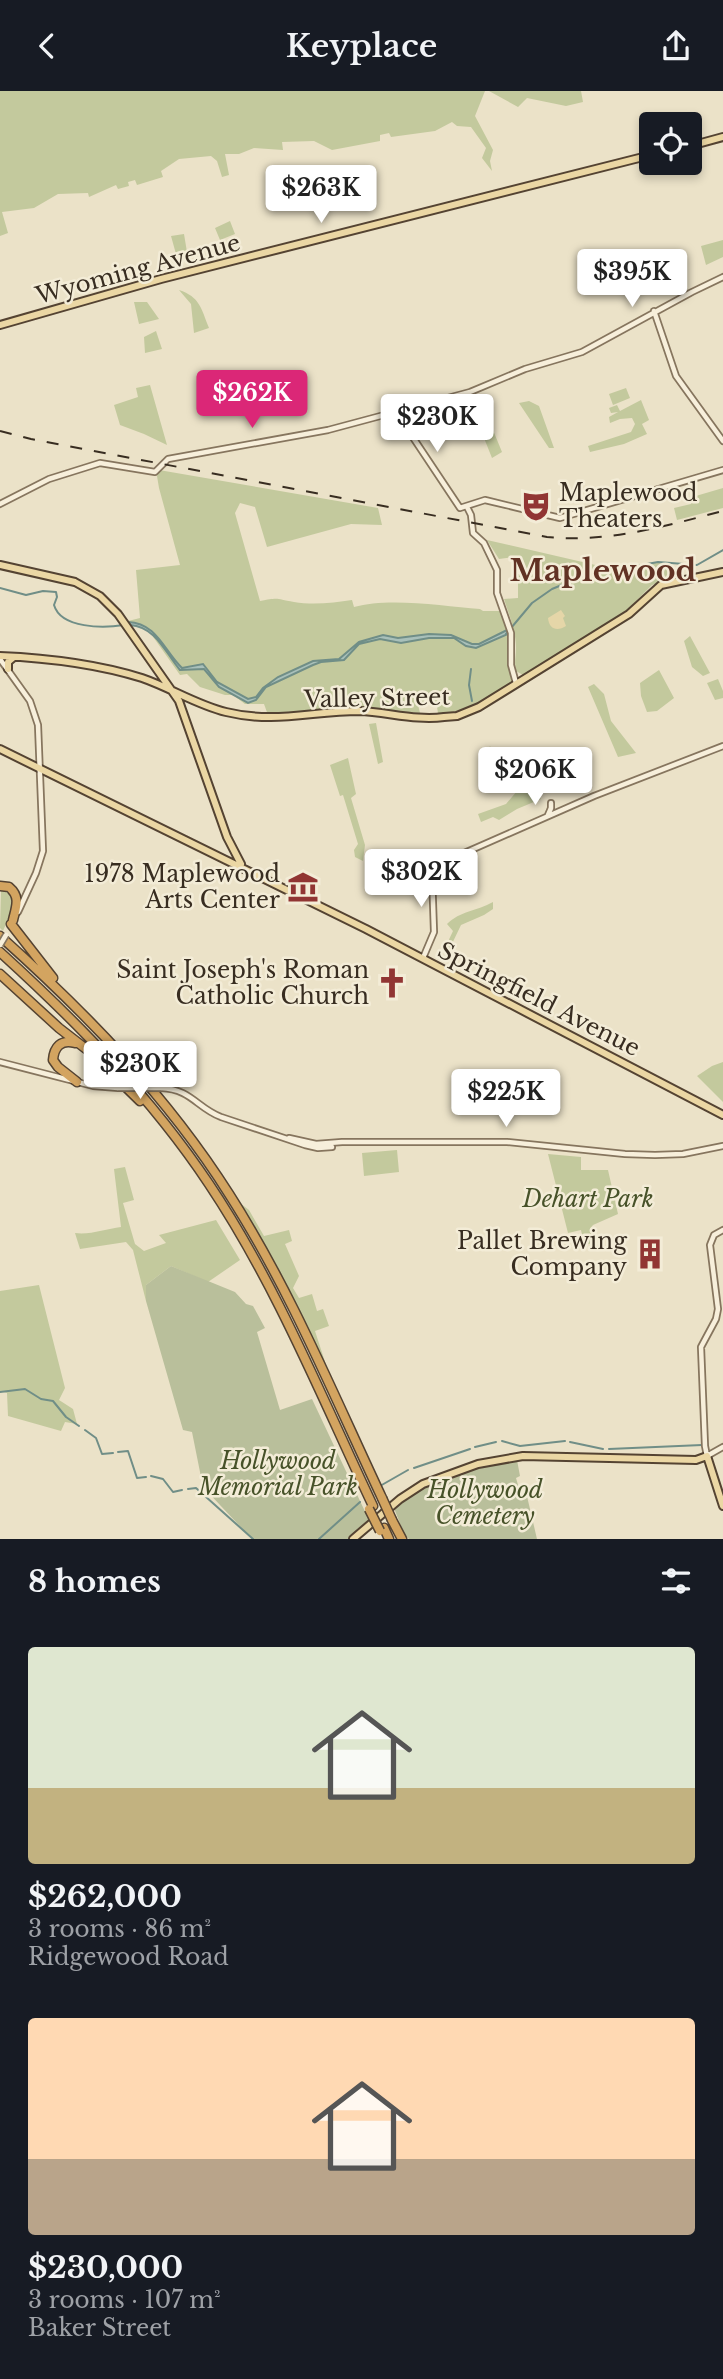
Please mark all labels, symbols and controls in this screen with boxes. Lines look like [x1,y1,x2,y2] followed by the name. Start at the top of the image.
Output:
[286,26,437,66] text: Keyplace
[28,27,66,65] icon: back
[657,27,695,65] icon: share
[639,112,702,175] map controls
[639,112,702,175] button: locate
[272,165,370,225] pin: $263K
[282,174,360,202] text: $263K
[32,228,243,310] street label: Wyoming Avenue
[583,249,681,309] pin: $395K
[593,258,671,286] text: $395K
[203,371,301,430] pin: $262K
[212,379,292,407] text: $262K
[388,395,486,454] pin: $230K
[397,403,477,431] text: $230K
[559,479,698,533] place label: Maplewood Theaters
[519,489,553,523] theatre icon: Maplewood Theaters
[510,552,697,589] district label: Maplewood
[303,683,451,713] street label: Valley Street
[486,747,584,807] pin: $206K
[494,756,576,784] text: $206K
[372,849,470,909] pin: $302K
[381,858,461,886] text: $302K
[84,860,280,914] place label: 1978 Maplewood Arts Center
[286,870,320,904] museum icon: 1978 Maplewood Arts Center
[433,936,645,1062] street label: Springfield Avenue
[116,956,369,1010] place label: Saint Joseph's Roman Catholic Church
[375,966,409,1000] church icon: Saint Joseph's Roman Catholic Church
[91,1041,189,1101] pin: $230K
[100,1050,180,1078] text: $230K
[457,1069,555,1129] pin: $225K
[467,1078,545,1106] text: $225K
[522,1185,653,1213] park label: Dehart Park
[457,1227,627,1281] place label: Pallet Brewing Company
[633,1237,667,1271] building icon: Pallet Brewing Company
[197,1447,358,1501] park label: Hollywood Memorial Park
[426,1476,543,1530] park label: Hollywood Cemetery
[657,1562,695,1600] icon: filters
[28,1563,161,1600] text: 8 homes
[299,1692,425,1818] icon: home
[28,1878,182,1915] text: $262,000
[28,1915,211,1943] text: 3 rooms · 86 m²
[28,1943,229,1971] text: Ridgewood Road
[299,2063,425,2189] icon: home
[28,2249,183,2286] text: $230,000
[28,2286,221,2314] text: 3 rooms · 107 m²
[28,2314,171,2342] text: Baker Street

